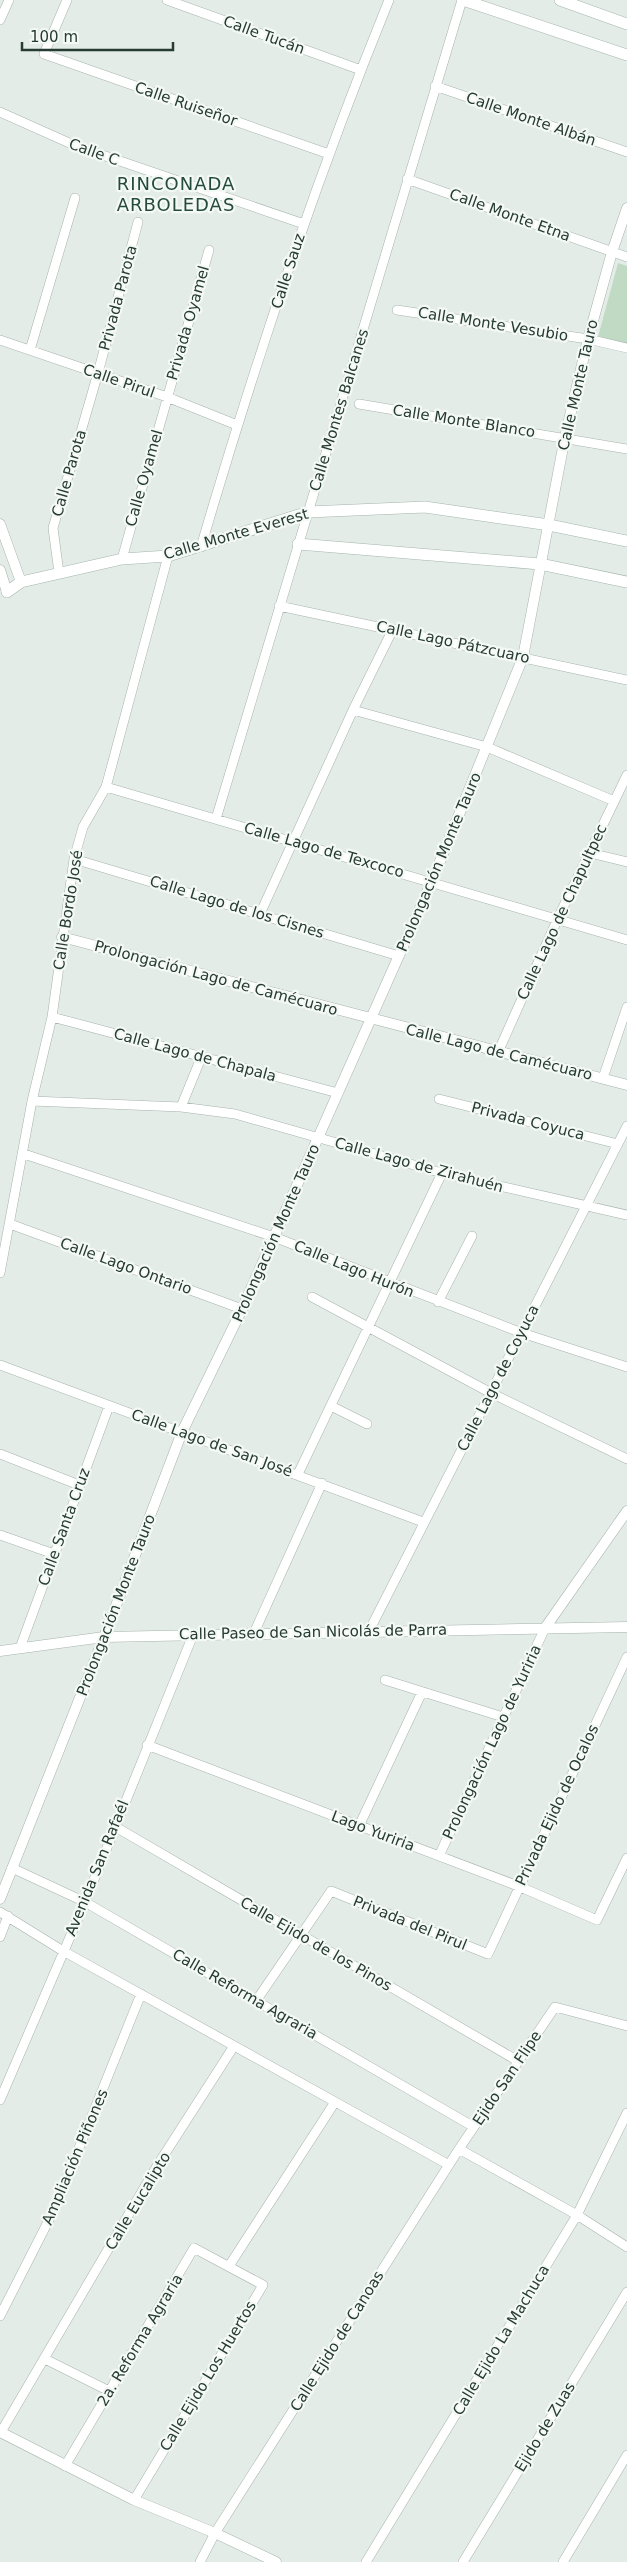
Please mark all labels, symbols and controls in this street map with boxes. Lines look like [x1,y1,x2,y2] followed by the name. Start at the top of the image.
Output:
[221,12,307,58] street label: Calle Tucán
[22,20,174,52] scale bar
[30,28,78,46] text: 100 m
[132,78,240,130] street label: Calle Ruiseñor
[464,88,598,150] street label: Calle Monte Albán
[66,135,122,169] street label: Calle C
[117,173,235,215] district label: RINCONADA ARBOLEDAS
[447,185,573,245] street label: Calle Monte Etna
[267,231,309,311] street label: Calle Sauz
[95,243,141,353] street label: Privada Parota
[163,264,213,382] street label: Privada Oyamel
[417,303,569,345] street label: Calle Monte Vesubio
[554,318,602,452] street label: Calle Monte Tauro
[306,326,372,493] street label: Calle Montes Balcanes
[81,360,157,402] street label: Calle Pirul
[391,401,537,441] street label: Calle Monte Blanco
[48,427,90,519] street label: Calle Parota
[122,428,166,528] street label: Calle Oyamel
[161,505,311,563] street label: Calle Monte Everest
[375,617,531,667] street label: Calle Lago Pátzcuaro
[393,770,485,954] street label: Prolongación Monte Tauro
[242,819,406,881] street label: Calle Lago de Texcoco
[513,821,611,1003] street label: Calle Lago de Chapultpec
[50,849,86,971] street label: Calle Bordo José
[148,872,327,942] street label: Calle Lago de los Cisnes
[92,937,340,1019] street label: Prolongación Lago de Camécuaro
[404,1020,594,1084] street label: Calle Lago de Camécuaro
[112,1025,278,1085] street label: Calle Lago de Chapala
[469,1098,587,1144] street label: Privada Coyuca
[333,1134,505,1196] street label: Calle Lago de Zirahuén
[229,1141,323,1325] street label: Prolongación Monte Tauro
[58,1234,194,1298] street label: Calle Lago Ontario
[291,1237,417,1301] street label: Calle Lago Hurón
[453,1302,543,1454] street label: Calle Lago de Coyuca
[129,1405,295,1481] street label: Calle Lago de San José
[34,1466,94,1588] street label: Calle Santa Cruz
[73,1512,159,1698] street label: Prolongación Monte Tauro
[179,1621,447,1643] street label: Calle Paseo de San Nicolás de Parra
[439,1642,545,1842] street label: Prolongación Lago de Yuriria
[512,1721,602,1889] street label: Privada Ejido de Ocalos
[62,1798,132,1938] street label: Avenida San Rafaél
[329,1807,417,1855] street label: Lago Yuriria
[350,1892,470,1954] street label: Privada del Pirul
[237,1893,395,1995] street label: Calle Ejido de los Pinos
[169,1945,321,2043] street label: Calle Reforma Agraria
[469,2027,545,2129] street label: Ejido San Flipe
[38,2086,112,2228] street label: Ampliación Piñones
[102,2149,174,2253] street label: Calle Eucalipto
[449,2261,553,2419] street label: Calle Ejido La Machuca
[286,2267,388,2415] street label: Calle Ejido de Canoas
[93,2271,187,2409] street label: 2a. Reforma Agraria
[156,2297,260,2454] street label: Calle Ejido Los Huertos
[511,2379,579,2475] street label: Ejido de Zuas

